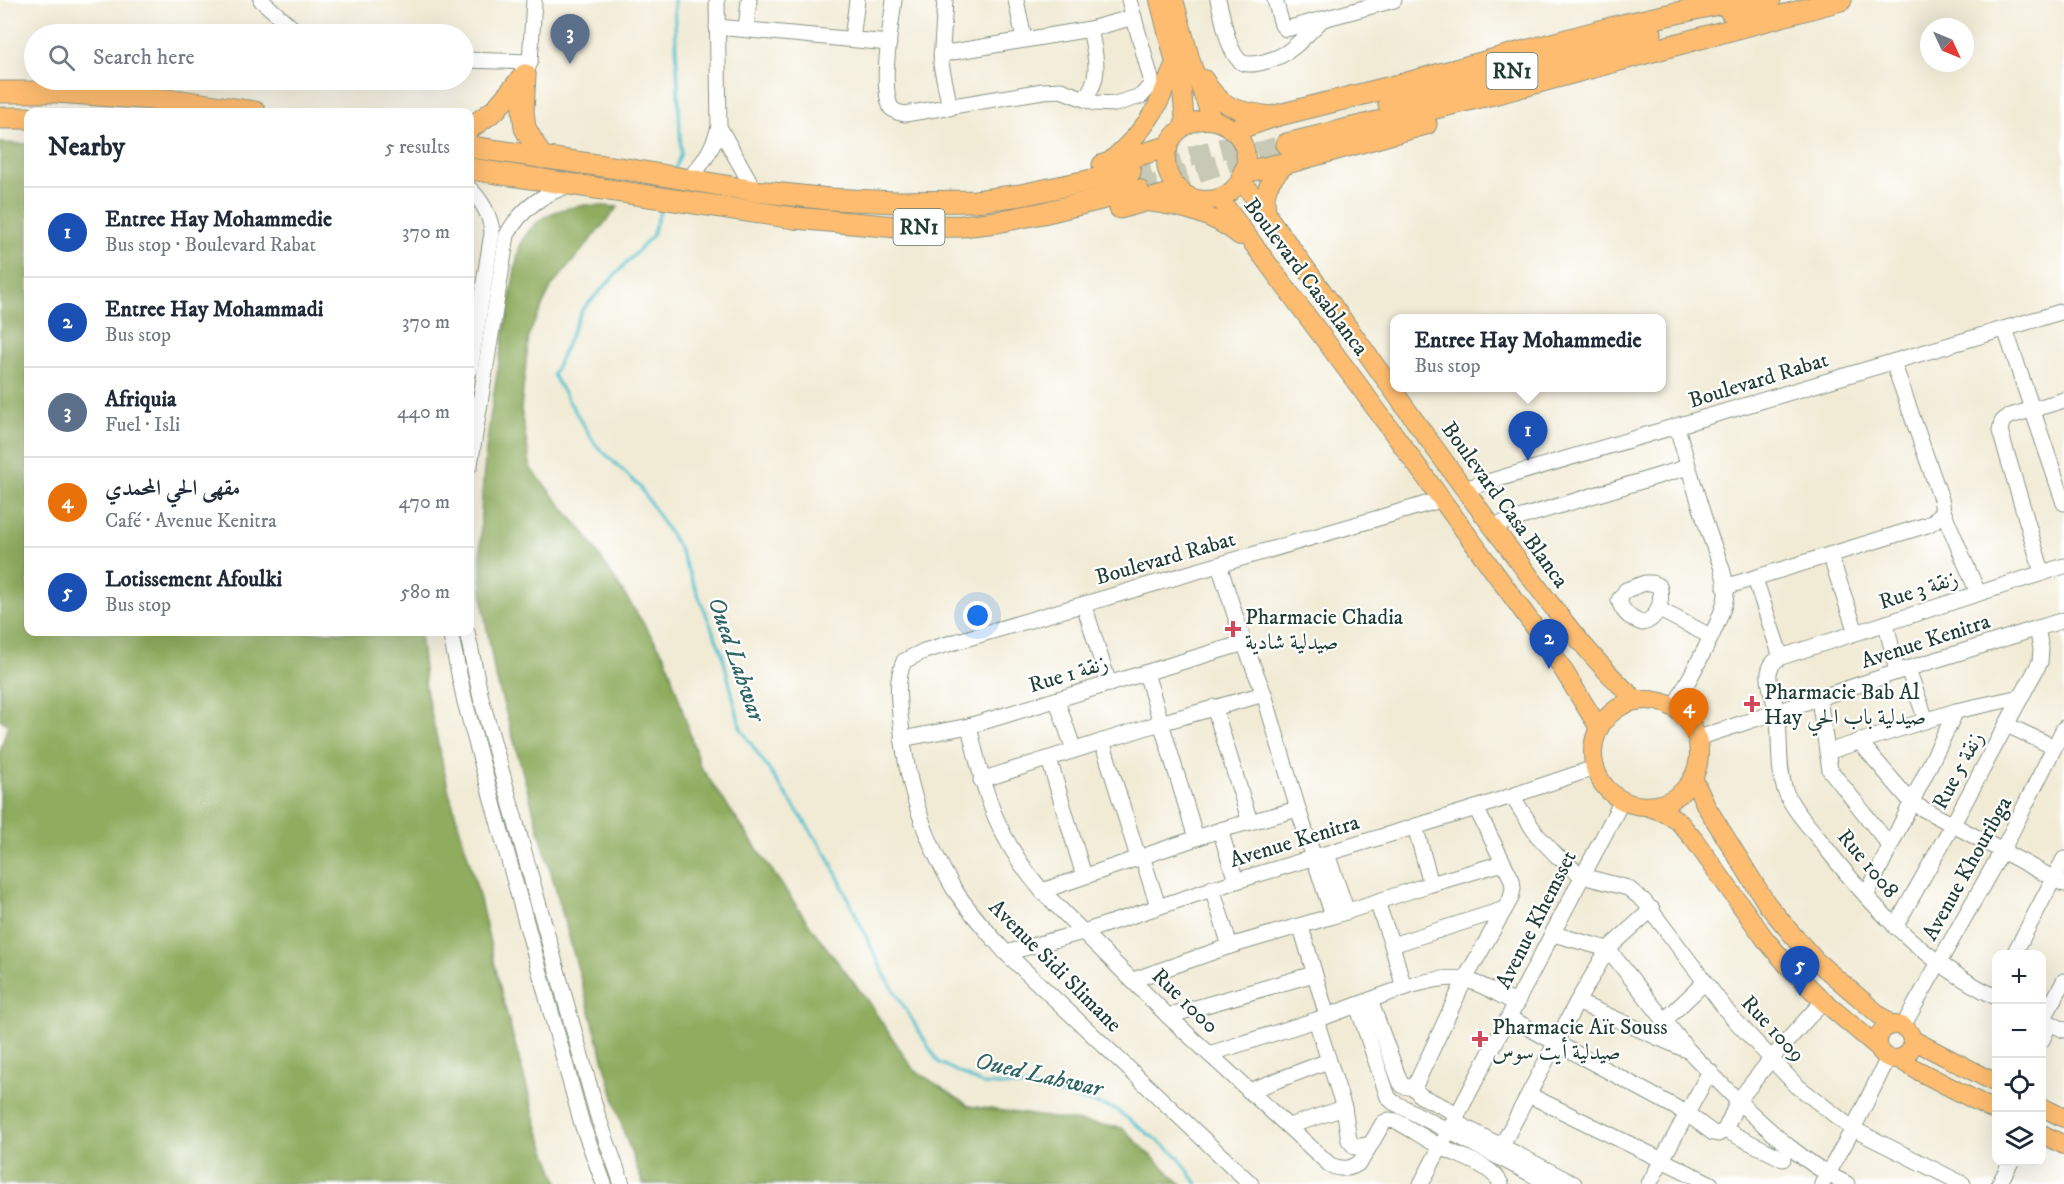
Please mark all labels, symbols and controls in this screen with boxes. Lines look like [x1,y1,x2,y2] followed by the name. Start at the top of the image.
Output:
[550,14,590,64] pin: 3
[1920,18,1974,72] north arrow
[24,24,474,90] search box
[45,41,78,74] icon: search
[93,44,195,71] text: Search here
[1486,53,1538,89] road number: RN1
[48,131,125,164] text: Nearby
[385,135,450,160] text: 5 results
[1238,193,1374,362] street label: Boulevard Casablanca
[105,206,332,233] text: Entree Hay Mohammedie
[894,209,944,245] road number: RN1
[64,220,71,245] text: 1
[402,220,450,245] text: 370 m
[105,233,316,258] text: Bus stop · Boulevard Rabat
[105,296,323,323] text: Entree Hay Mohammadi
[63,310,72,335] text: 2
[402,310,450,335] text: 370 m
[1390,314,1666,392] popup
[105,323,171,348] text: Bus stop
[1414,327,1642,354] text: Entree Hay Mohammedie
[1685,346,1831,414] street label: Boulevard Rabat
[1414,354,1481,379] text: Bus stop
[105,386,176,413] text: Afriquia
[64,400,71,425] text: 3
[397,400,450,425] text: 440 m
[1508,412,1547,461] pin: 1
[105,413,180,438] text: Fuel · Isli
[1435,416,1575,594] street label: Boulevard Casa Blanca
[105,475,240,502] text: مقهى الحي المحمدي
[62,490,73,515] text: 4
[399,490,450,515] text: 470 m
[105,509,277,534] text: Café · Avenue Kenitra
[1092,526,1239,591] street label: Boulevard Rabat
[1875,565,1961,616] street label: Rue 3 زنقة
[105,566,282,593] text: Lotissement Afoulki
[63,580,72,605] text: 5
[400,580,450,605] text: 580 m
[105,593,171,618] text: Bus stop
[701,593,772,728] water label: Oued Lahwar
[963,601,992,630] your location
[1245,604,1404,656] place label: Pharmacie Chadia صيدلية شادية
[1858,608,1994,675] street label: Avenue Kenitra
[1530,620,1568,669] pin: 2
[1226,622,1240,636] marker: Pharmacie Chadia صيدلية شادية
[1026,650,1111,699] street label: Rue 1 زنقة
[1764,679,1926,737] place label: Pharmacie Bab Al Hay صيدلية باب الحي
[1670,688,1708,738] pin: 4
[1745,697,1759,711] marker: Pharmacie Bab Al Hay صيدلية باب الحي
[1927,727,1990,814] street label: Rue 5 زنقة
[1917,791,2018,946] street label: Avenue Khouribga
[1226,809,1363,874] street label: Avenue Kenitra
[1831,824,1904,904] street label: Rue 1008
[1490,846,1583,993] street label: Avenue Khemsset
[983,894,1127,1038] street label: Avenue Sidi Slimane
[1780,946,1820,996] pin: 5
[1992,950,2046,1166] map controls
[1992,950,2046,1004] button: +
[1146,963,1224,1039] street label: Rue 1000
[1735,990,1811,1068] street label: Rue 1009
[1992,1004,2046,1058] button: −
[1492,1014,1668,1066] place label: Pharmacie Aït Souss صيدلية أيت سوس
[1473,1032,1487,1046] marker: Pharmacie Aït Souss صيدلية أيت سوس
[972,1046,1108,1105] water label: Oued Lahwar
[1992,1058,2046,1112] button: locate
[1992,1112,2046,1166] button: layers

